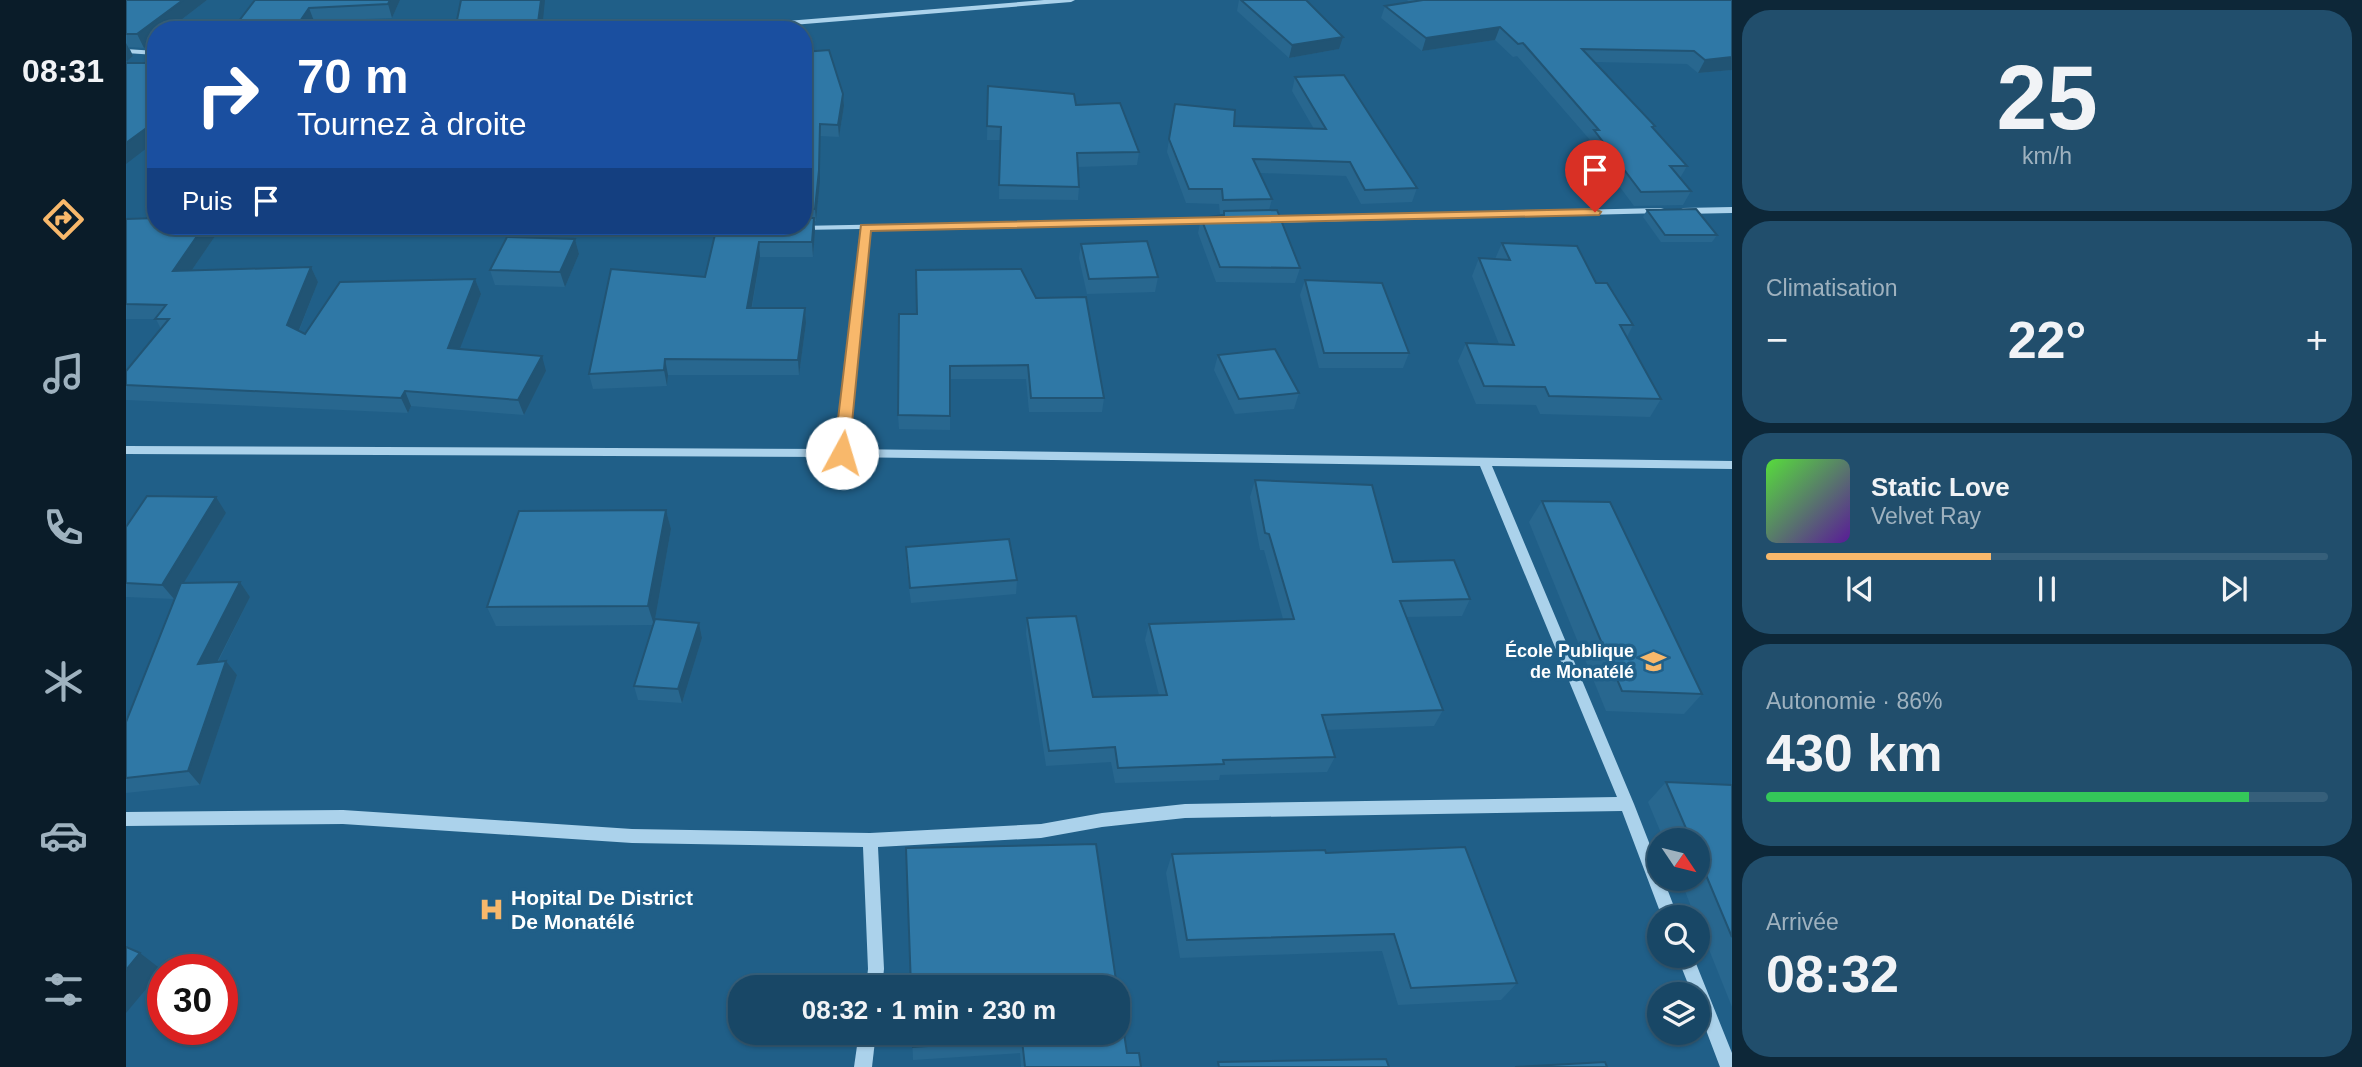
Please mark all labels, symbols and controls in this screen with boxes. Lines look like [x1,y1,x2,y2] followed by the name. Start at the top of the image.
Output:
[1996,47,2098,148] text: 25
[182,49,273,140] icon: right
[297,49,409,103] text: 70 m
[22,53,104,89] text: 08:31
[297,106,526,142] text: Tournez à droite
[1565,140,1625,212] pin
[2022,143,2072,169] text: km/h
[1576,151,1614,189] icon: arrive
[247,182,285,220] icon: arrive
[182,186,233,216] text: Puis
[39,195,88,244] icon: directions
[1766,275,1898,301] text: Climatisation
[2008,311,2086,369] text: 22°
[1766,319,1788,361] text: −
[2306,319,2328,361] text: +
[39,349,88,398] icon: music
[805,416,879,490] position arrow
[1871,472,2010,502] text: Static Love
[39,503,88,552] icon: phone
[1871,503,1981,529] text: Velvet Ray
[1841,570,1879,608] icon: previous
[2028,570,2066,608] icon: pause
[2215,570,2253,608] icon: next
[1505,640,1634,682] place label: École Publique de Monatélé
[1640,647,1668,675] school or university icon: École Publique de Monatélé
[39,657,88,706] icon: climate
[1766,688,1942,714] text: Autonomie · 86%
[1766,724,1942,782] text: 430 km
[39,811,88,860] icon: car
[1647,828,1710,891] north arrow
[1647,828,1710,1045] map controls
[511,886,693,933] place label: Hopital De District De Monatélé
[477,896,505,924] hospital icon: Hopital De District De Monatélé
[1647,905,1710,968] button: search
[1766,909,1839,935] text: Arrivée
[1766,945,1899,1003] text: 08:32
[147,954,238,1045] speed limit sign: 30
[39,965,88,1014] icon: filters
[1647,982,1710,1045] button: layers
[802,995,1056,1025] text: 08:32 · 1 min · 230 m

